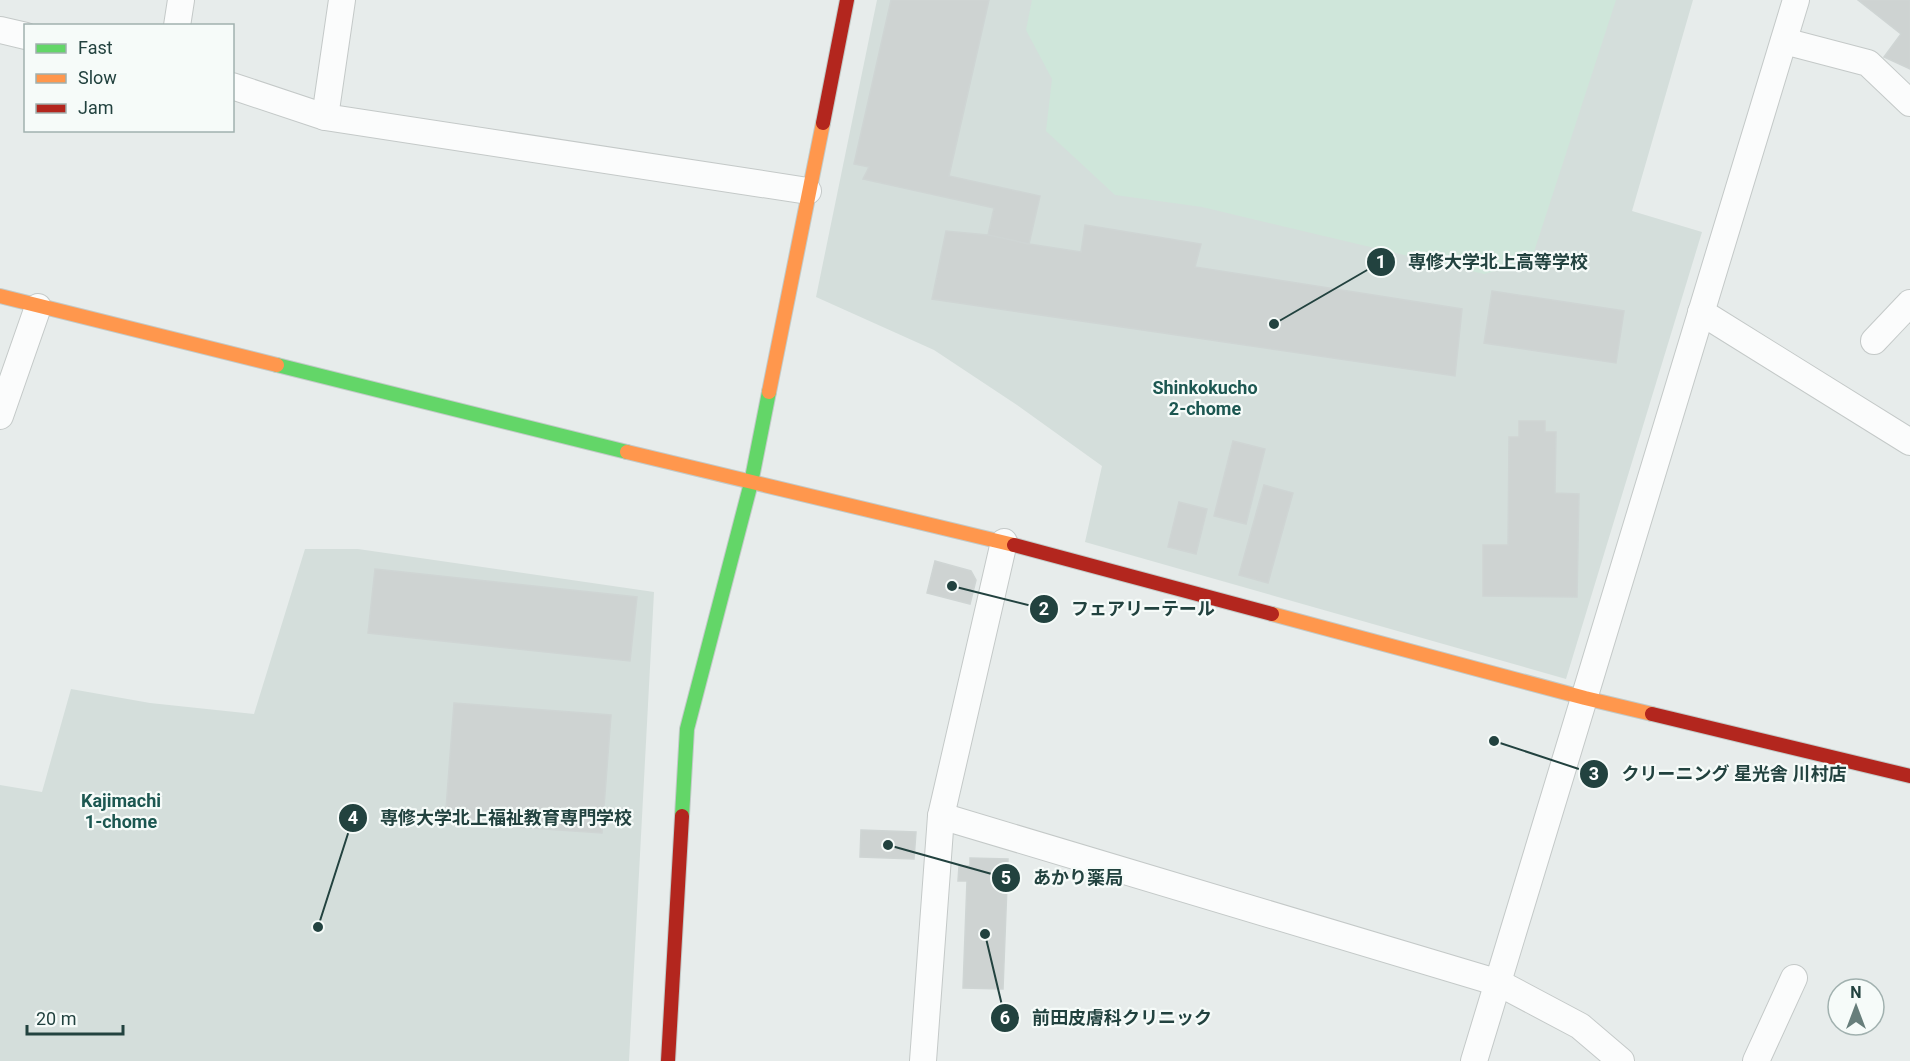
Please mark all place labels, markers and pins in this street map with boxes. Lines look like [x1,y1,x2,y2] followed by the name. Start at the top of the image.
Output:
[1366,244,1600,280] callout: 専修大学北上高等学校
[1029,591,1227,627] callout: フェアリーテール
[1579,756,1858,792] callout: クリーニング 星光舎 川村店
[338,800,644,836] callout: 専修大学北上福祉教育専門学校
[991,860,1135,896] callout: あかり薬局
[990,1000,1224,1036] callout: 前田皮膚科クリニック

